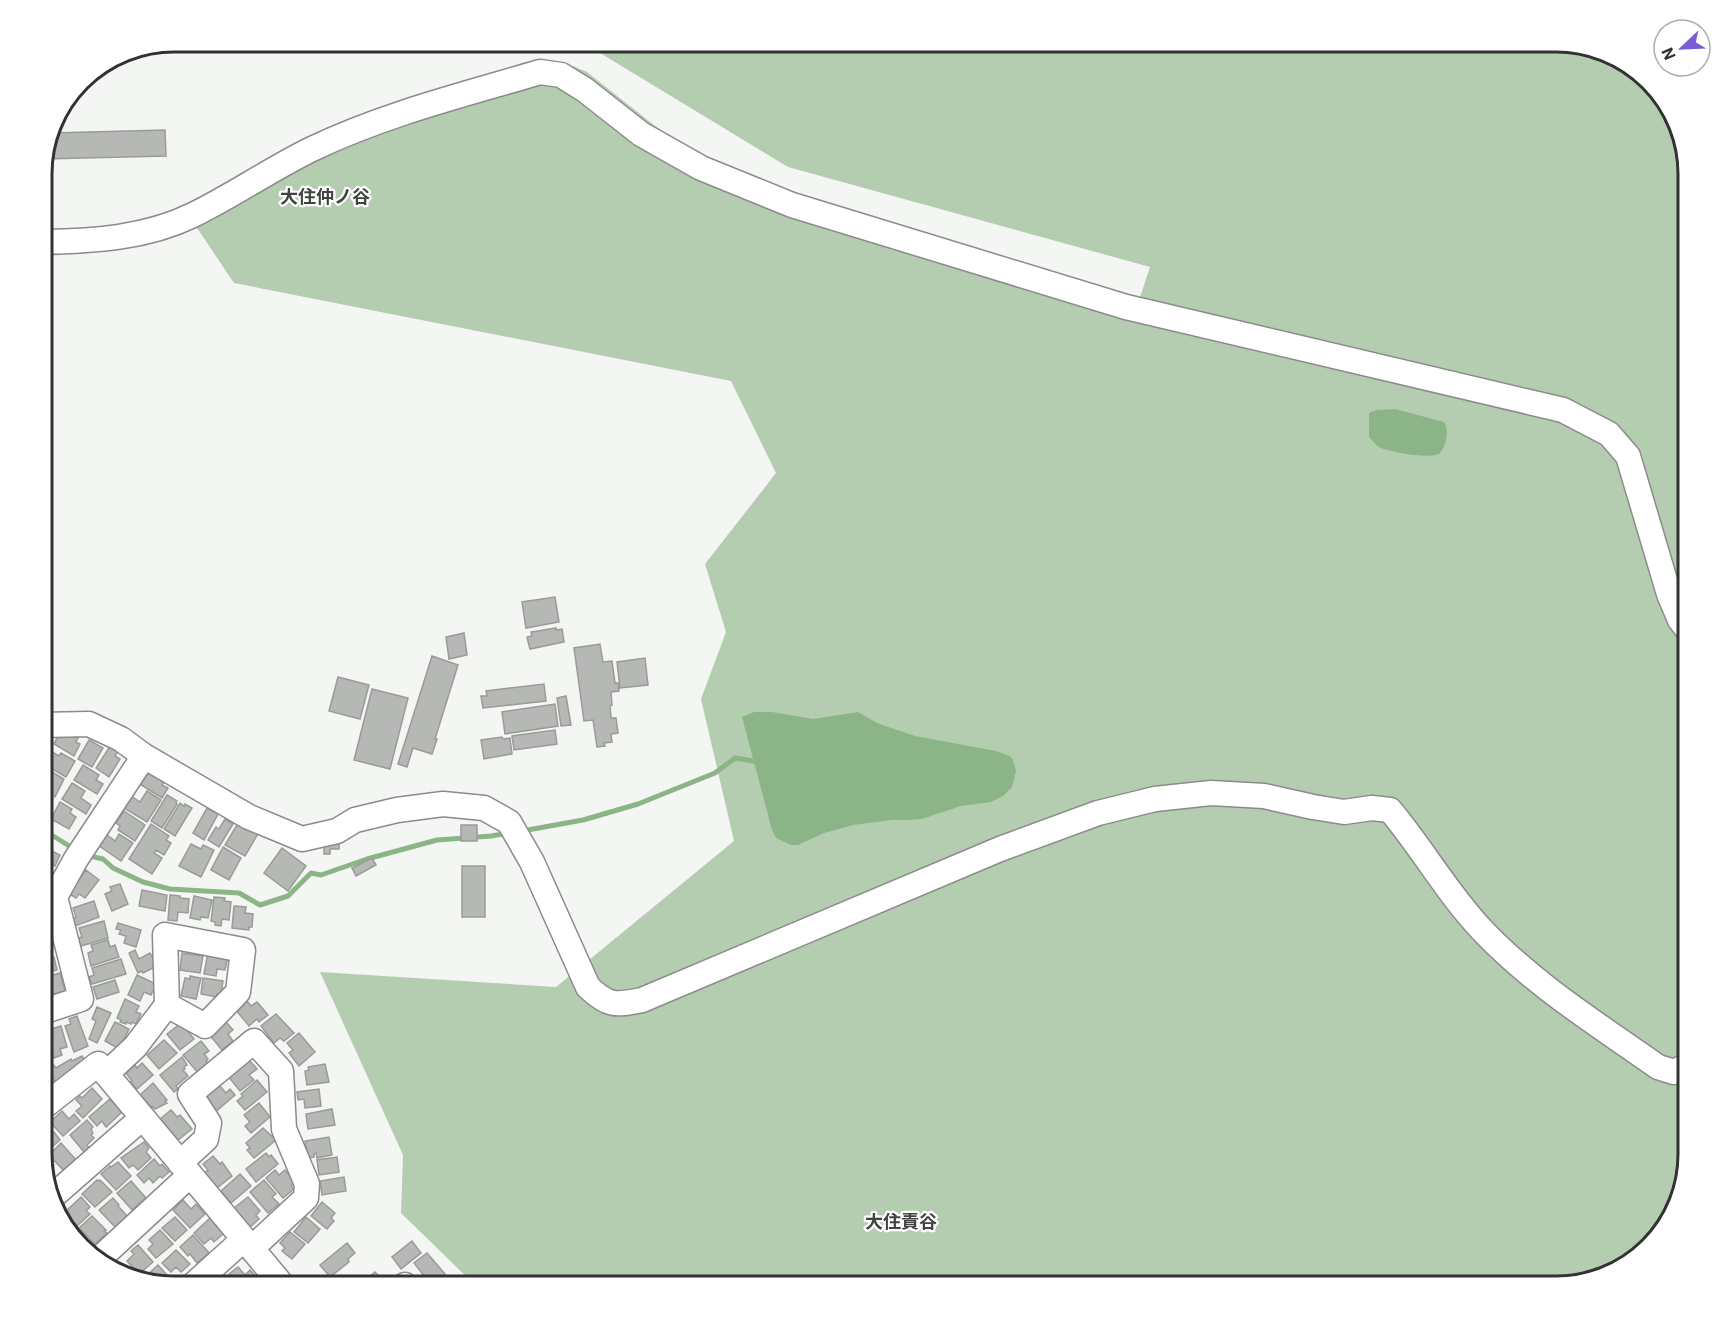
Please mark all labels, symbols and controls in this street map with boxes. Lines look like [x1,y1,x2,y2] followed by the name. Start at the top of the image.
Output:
[1652,18,1712,78] north arrow
[1658,45,1680,63] text: N
[280,186,370,207] district label: 大住仲ノ谷
[865,1211,937,1232] district label: 大住責谷

